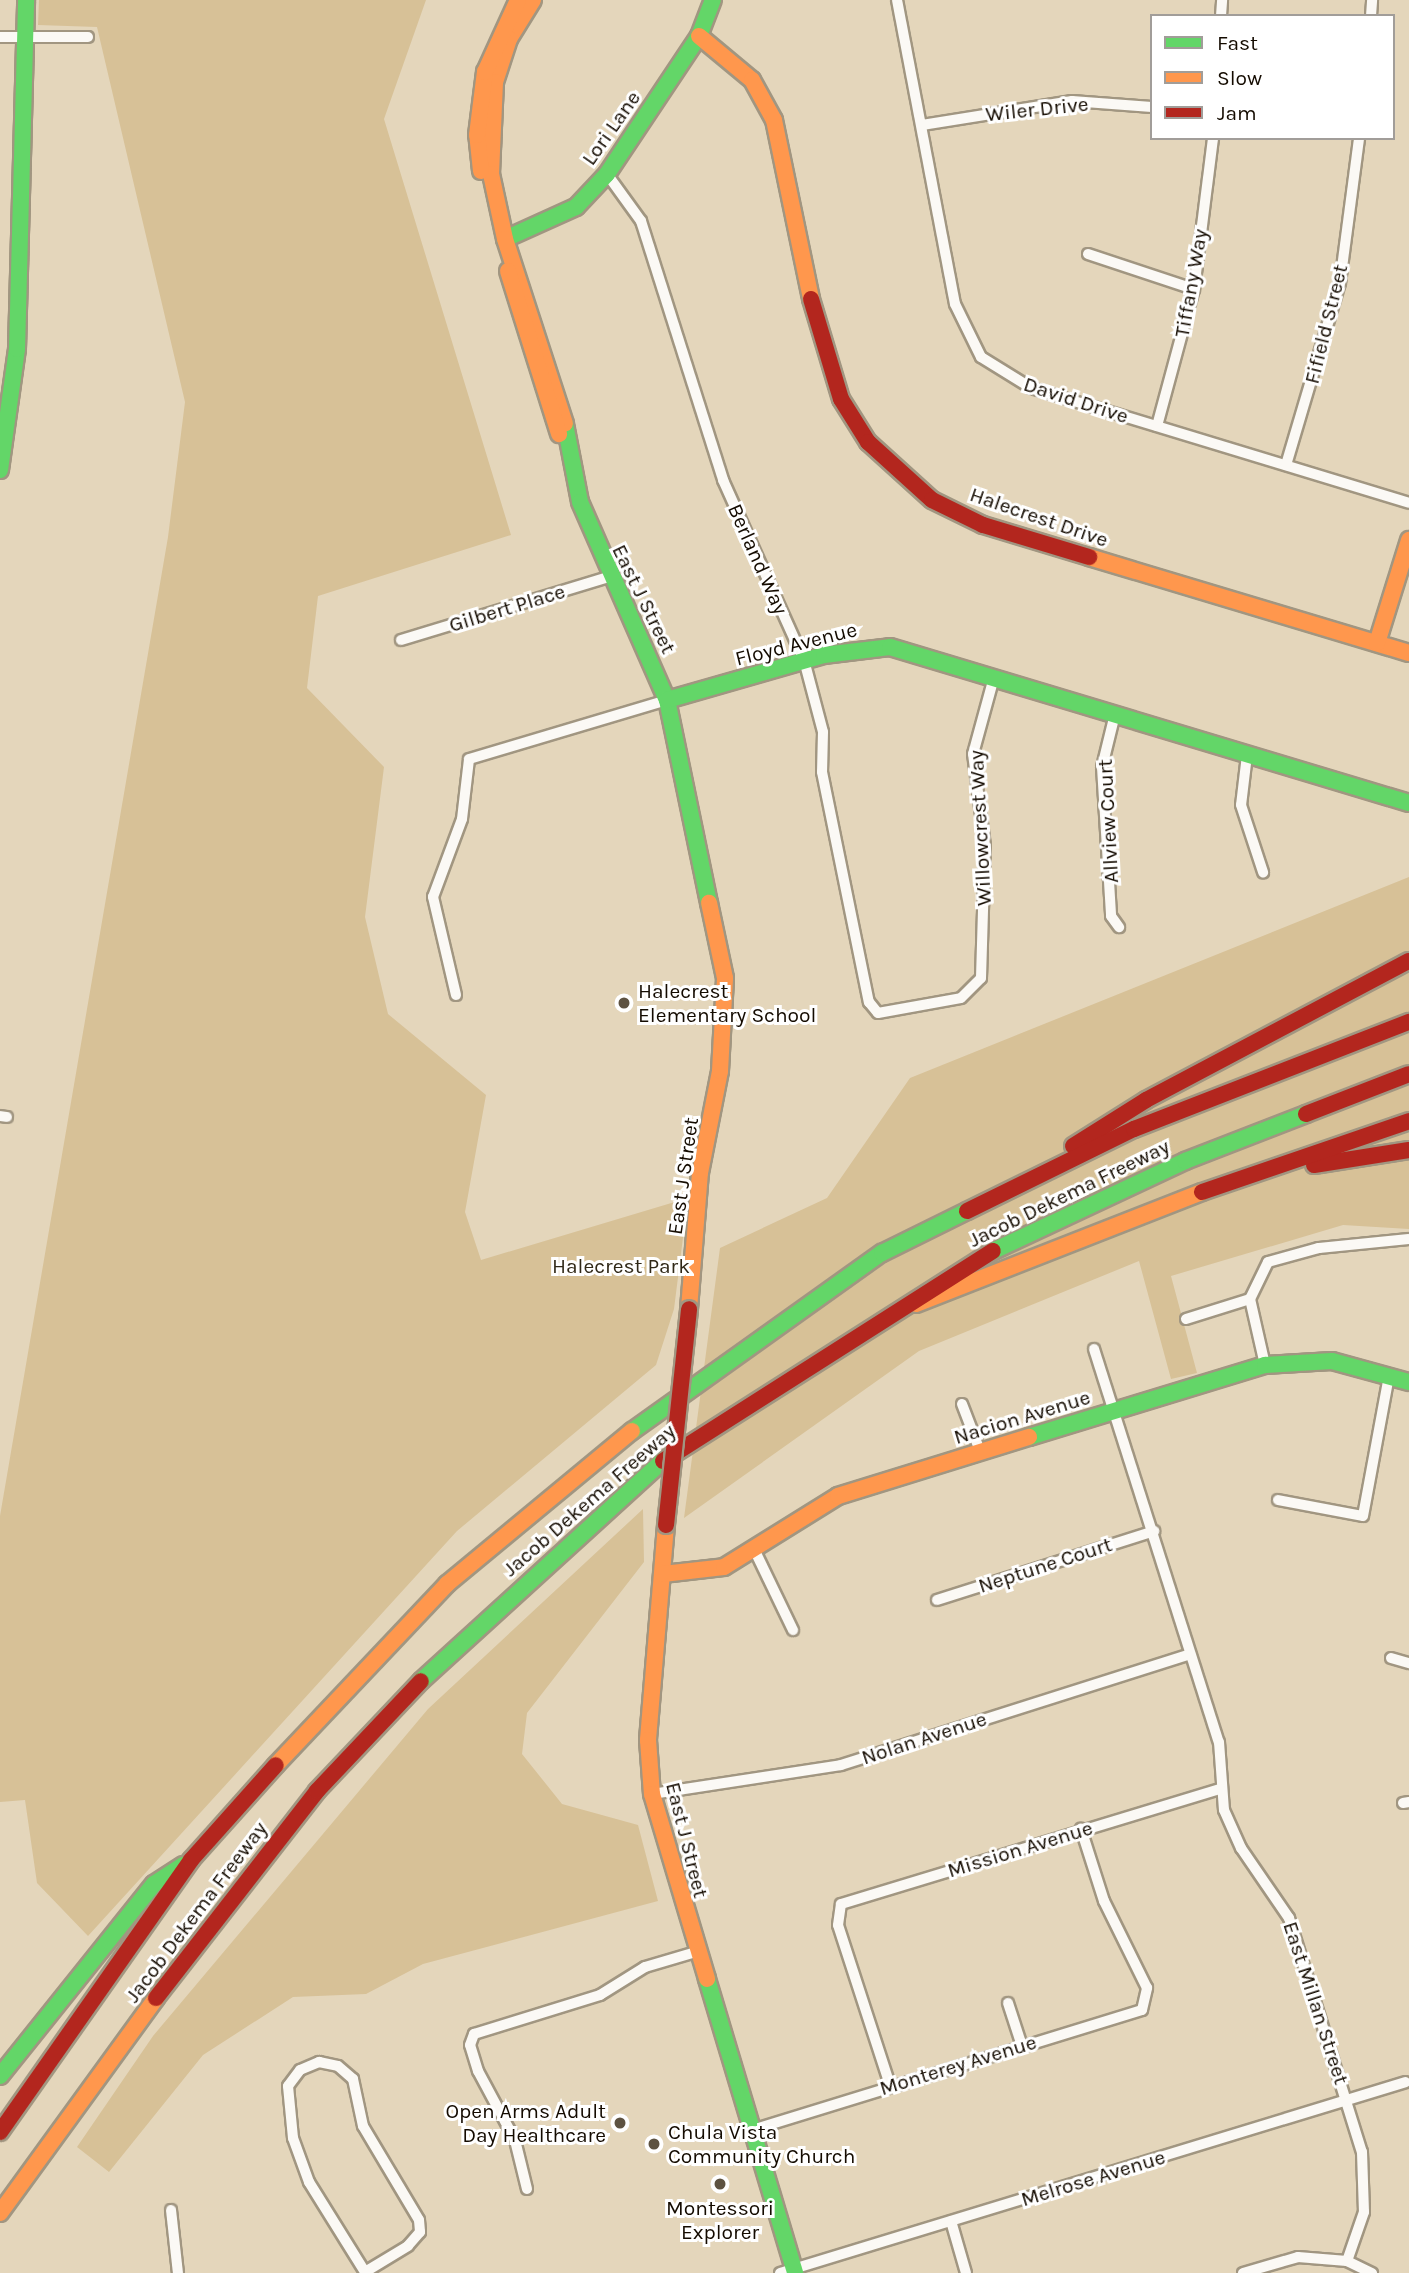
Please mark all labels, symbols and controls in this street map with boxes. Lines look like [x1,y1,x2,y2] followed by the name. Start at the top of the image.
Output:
[1150,14,1395,140] legend
[1217,31,1258,55] text: Fast
[1217,66,1262,90] text: Slow
[576,86,646,170] street label: Lori Lane
[984,91,1090,127] street label: Wiler Drive
[1217,101,1257,125] text: Jam
[1169,227,1213,339] street label: Tiffany Way
[1299,262,1353,386] street label: Fifield Street
[1020,371,1132,429] street label: David Drive
[967,482,1111,552] street label: Halecrest Drive
[722,500,794,618] street label: Berland Way
[607,540,681,658] street label: East J Street
[446,578,568,638] street label: Gilbert Place
[732,617,860,671] street label: Floyd Avenue
[963,749,997,907] street label: Willowcrest Way
[1092,758,1124,884] street label: Allview Court
[638,978,816,1028] place label: Halecrest Elementary School
[616,995,632,1011] marker: Halecrest Elementary School
[662,1116,704,1236] street label: East J Street
[965,1133,1173,1253] street label: Jacob Dekema Freeway
[552,1253,690,1279] park label: Halecrest Park
[951,1384,1093,1450] street label: Nacion Avenue
[498,1418,680,1582] street label: Jacob Dekema Freeway
[975,1532,1115,1598] street label: Neptune Court
[858,1706,990,1770] street label: Nolan Avenue
[660,1780,714,1900] street label: East J Street
[944,1815,1096,1883] street label: Mission Avenue
[120,1817,272,2007] street label: Jacob Dekema Freeway
[1278,1918,1354,2088] street label: East Millan Street
[876,2029,1040,2101] street label: Monterey Avenue
[445,2098,606,2148] place label: Open Arms Adult Day Healthcare
[612,2115,628,2131] marker: Open Arms Adult Day Healthcare
[668,2119,855,2169] place label: Chula Vista Community Church
[646,2136,662,2152] marker: Chula Vista Community Church
[1018,2144,1168,2212] street label: Melrose Avenue
[712,2176,728,2192] marker: Montessori Explorer
[666,2195,774,2245] place label: Montessori Explorer

